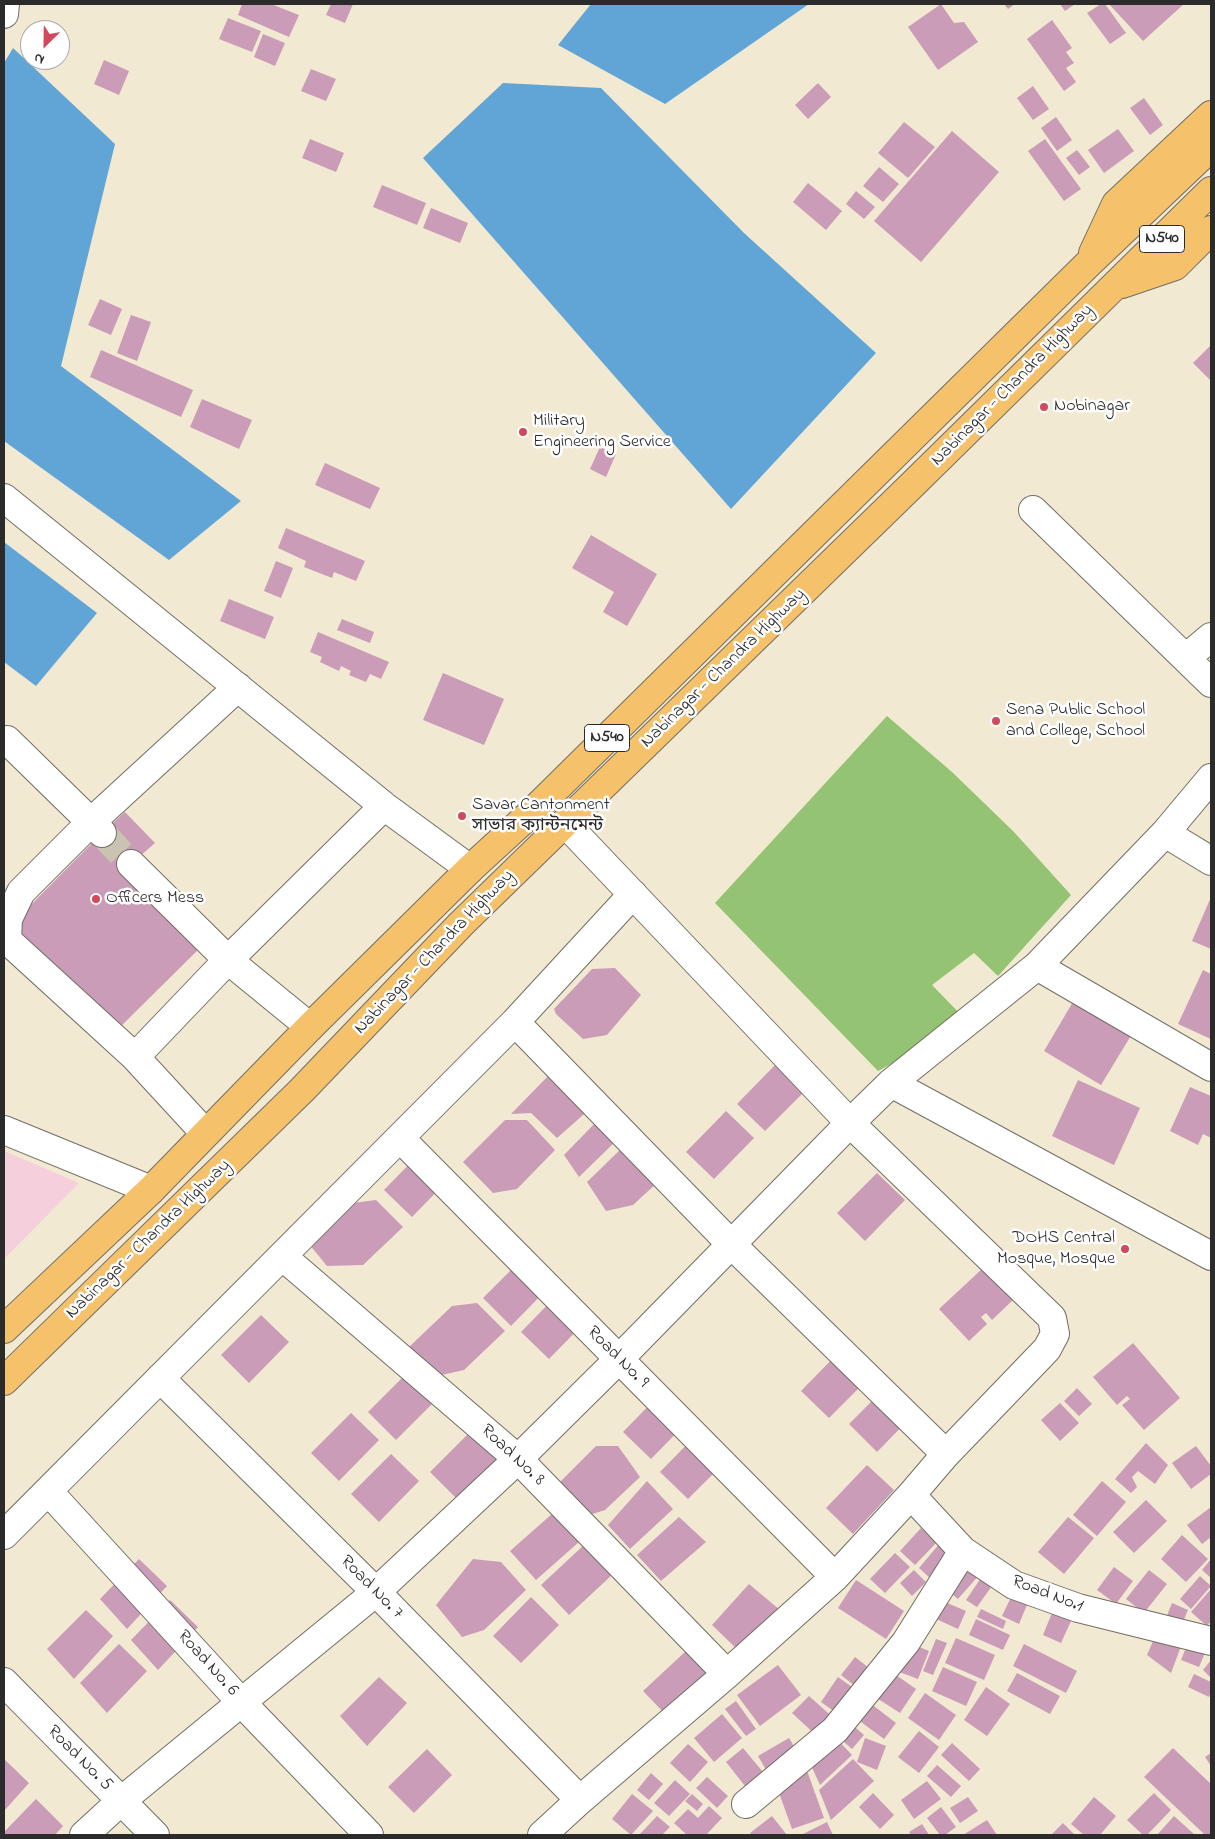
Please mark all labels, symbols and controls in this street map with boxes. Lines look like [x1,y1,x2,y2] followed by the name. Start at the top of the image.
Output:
[20,20,70,70] north arrow
[31,47,48,70] text: N
[1140,225,1184,252] road number: N540
[927,300,1099,472] street label: Nabinagar - Chandra Highway
[1054,396,1130,418] place label: Nobinagar
[1038,401,1050,413] marker: Nobinagar
[533,411,671,454] place label: Military Engineering Service
[517,426,529,438] marker: Military Engineering Service
[637,585,811,753] street label: Nabinagar - Chandra Highway
[1006,700,1145,742] place label: Sena Public School and College, School
[990,715,1002,727] marker: Sena Public School and College, School
[584,724,630,751] road number: N540
[472,795,610,838] place label: Savar Cantonment সাভার ক্যান্টনমেন্ট
[456,810,468,822] marker: Savar Cantonment সাভার ক্যান্টনমেন্ট
[351,866,519,1040] street label: Nabinagar - Chandra Highway
[106,888,204,910] place label: Officers Mess
[90,893,102,905] marker: Officers Mess
[62,1156,236,1324] street label: Nabinagar - Chandra Highway
[997,1228,1115,1270] place label: DOHS Central Mosque, Mosque
[1119,1243,1131,1255] marker: DOHS Central Mosque, Mosque
[582,1323,652,1393] street label: Road No. 9
[475,1421,549,1491] street label: Road No. 8
[335,1552,407,1624] street label: Road No. 7
[1008,1572,1086,1618] street label: Road No.1
[172,1627,242,1701] street label: Road No. 6
[42,1722,116,1796] street label: Road No. 5

